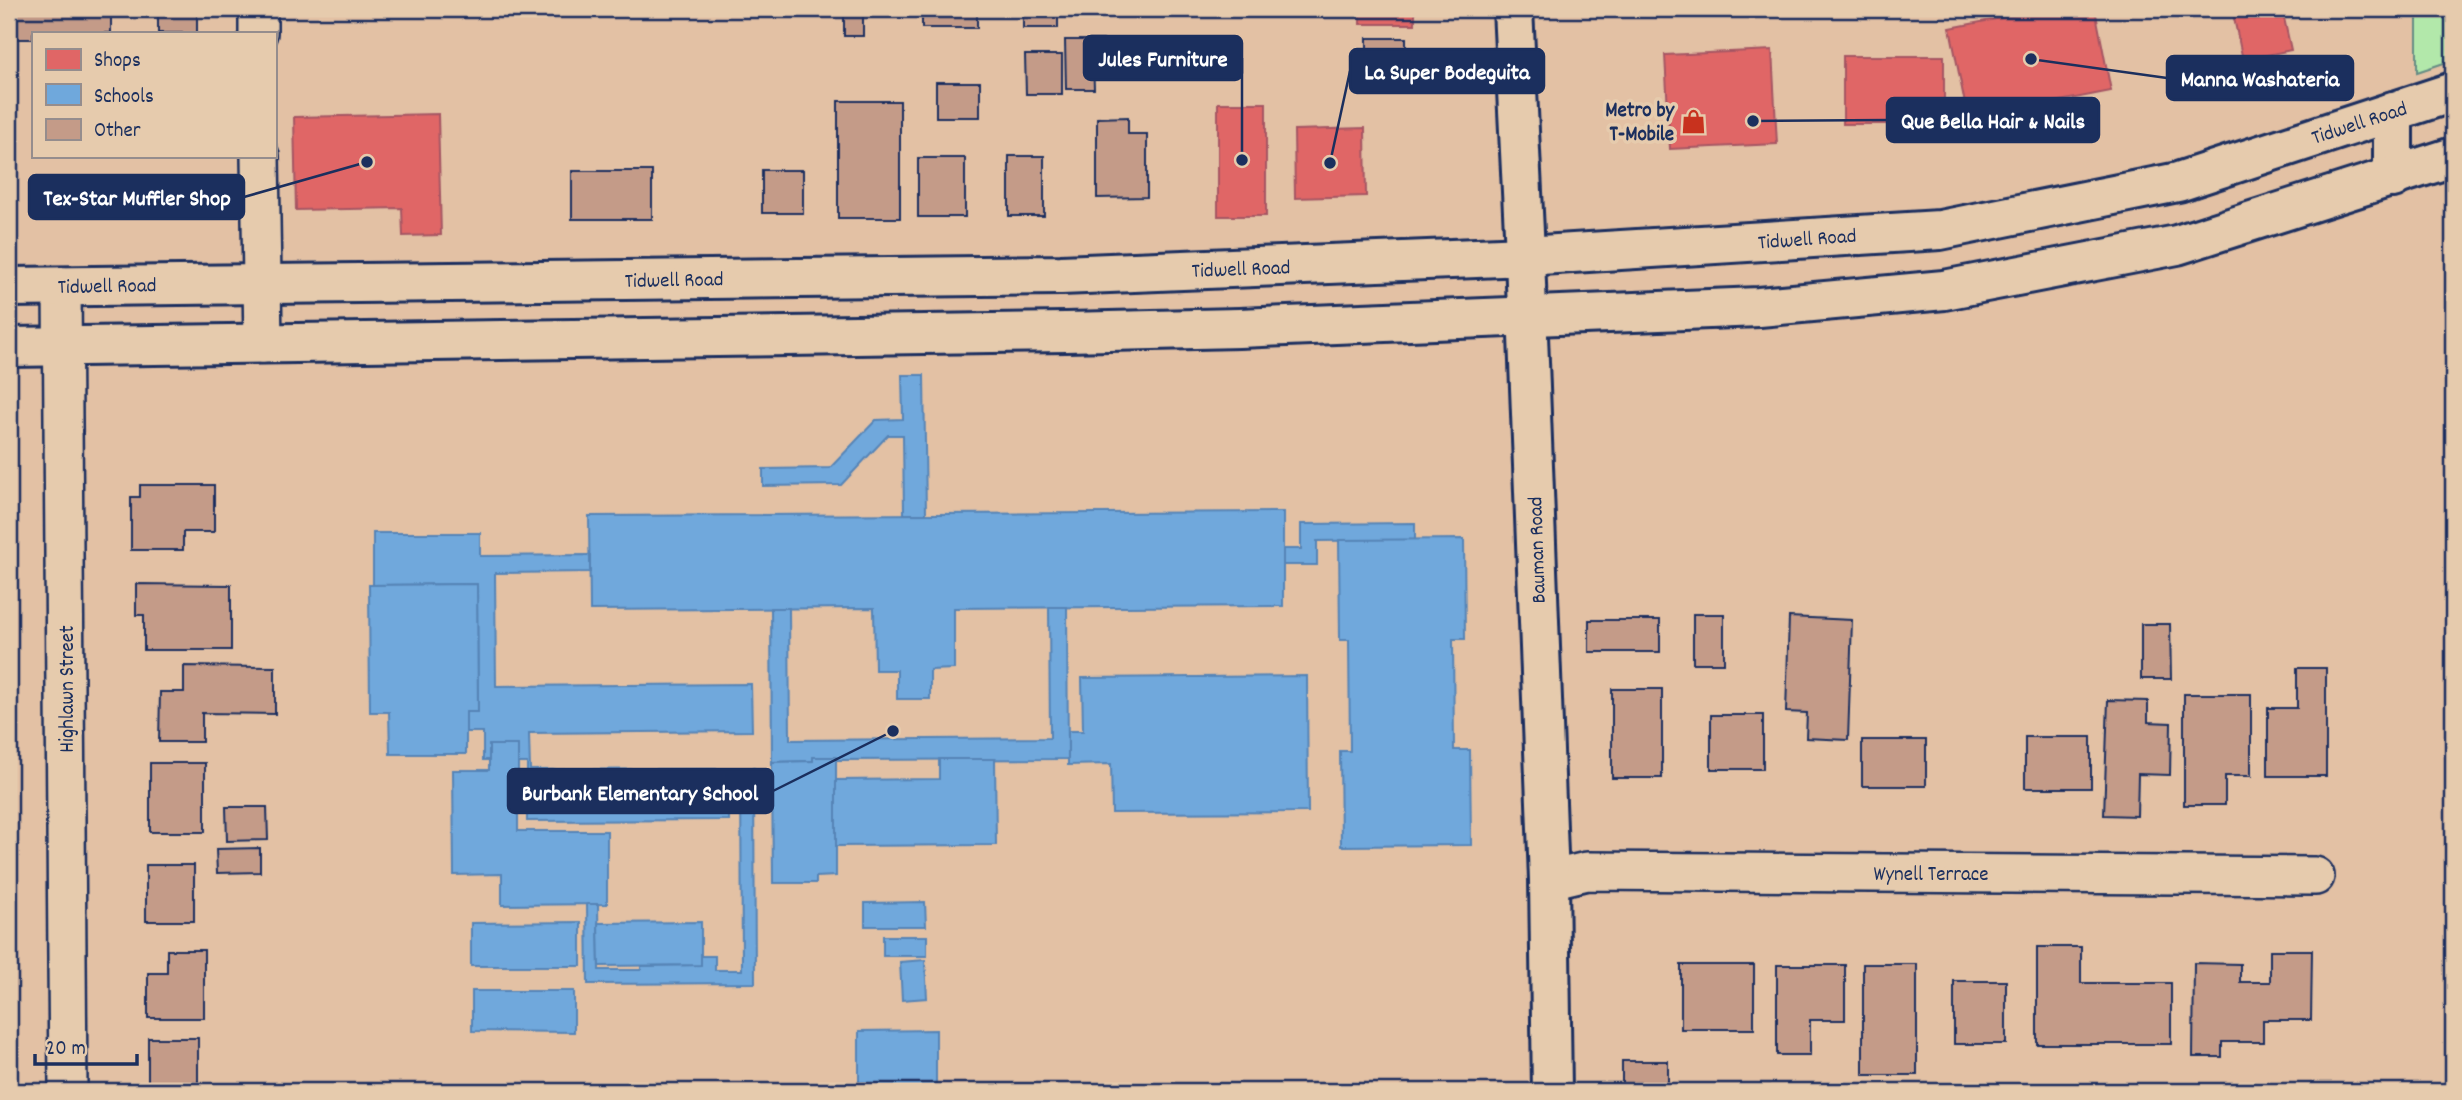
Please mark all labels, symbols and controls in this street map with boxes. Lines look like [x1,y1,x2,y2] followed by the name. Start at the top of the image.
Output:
[32,32,276,158] legend
[1084,36,1242,80] callout: Jules Furniture
[1098,45,1228,78] text: Jules Furniture
[94,47,141,77] text: Shops
[1350,49,1544,93] callout: La Super Bodeguita
[2167,56,2353,100] callout: Manna Washateria
[1364,58,1531,91] text: La Super Bodeguita
[2181,65,2341,98] text: Manna Washateria
[94,83,154,113] text: Schools
[2308,95,2412,154] street label: Tidwell Road
[1605,97,1675,151] place label: Metro by T-Mobile
[1887,98,2099,142] callout: Que Bella Hair & Nails
[1680,107,1708,135] shop icon: Metro by T-Mobile
[1901,107,2085,140] text: Que Bella Hair & Nails
[94,117,141,147] text: Other
[29,175,244,219] callout: Tex-Star Muffler Shop
[43,184,231,217] text: Tex-Star Muffler Shop
[1757,223,1858,259] street label: Tidwell Road
[1191,254,1291,288] street label: Tidwell Road
[624,266,724,298] street label: Tidwell Road
[57,272,157,304] street label: Tidwell Road
[1522,496,1556,604] street label: Bauman Road
[54,625,84,753] street label: Highlawn Street
[508,769,773,813] callout: Burbank Elementary School
[522,779,759,812] text: Burbank Elementary School
[1873,861,1989,891] street label: Wynell Terrace
[35,1023,136,1067] scale bar
[46,1035,86,1065] text: 20 m

